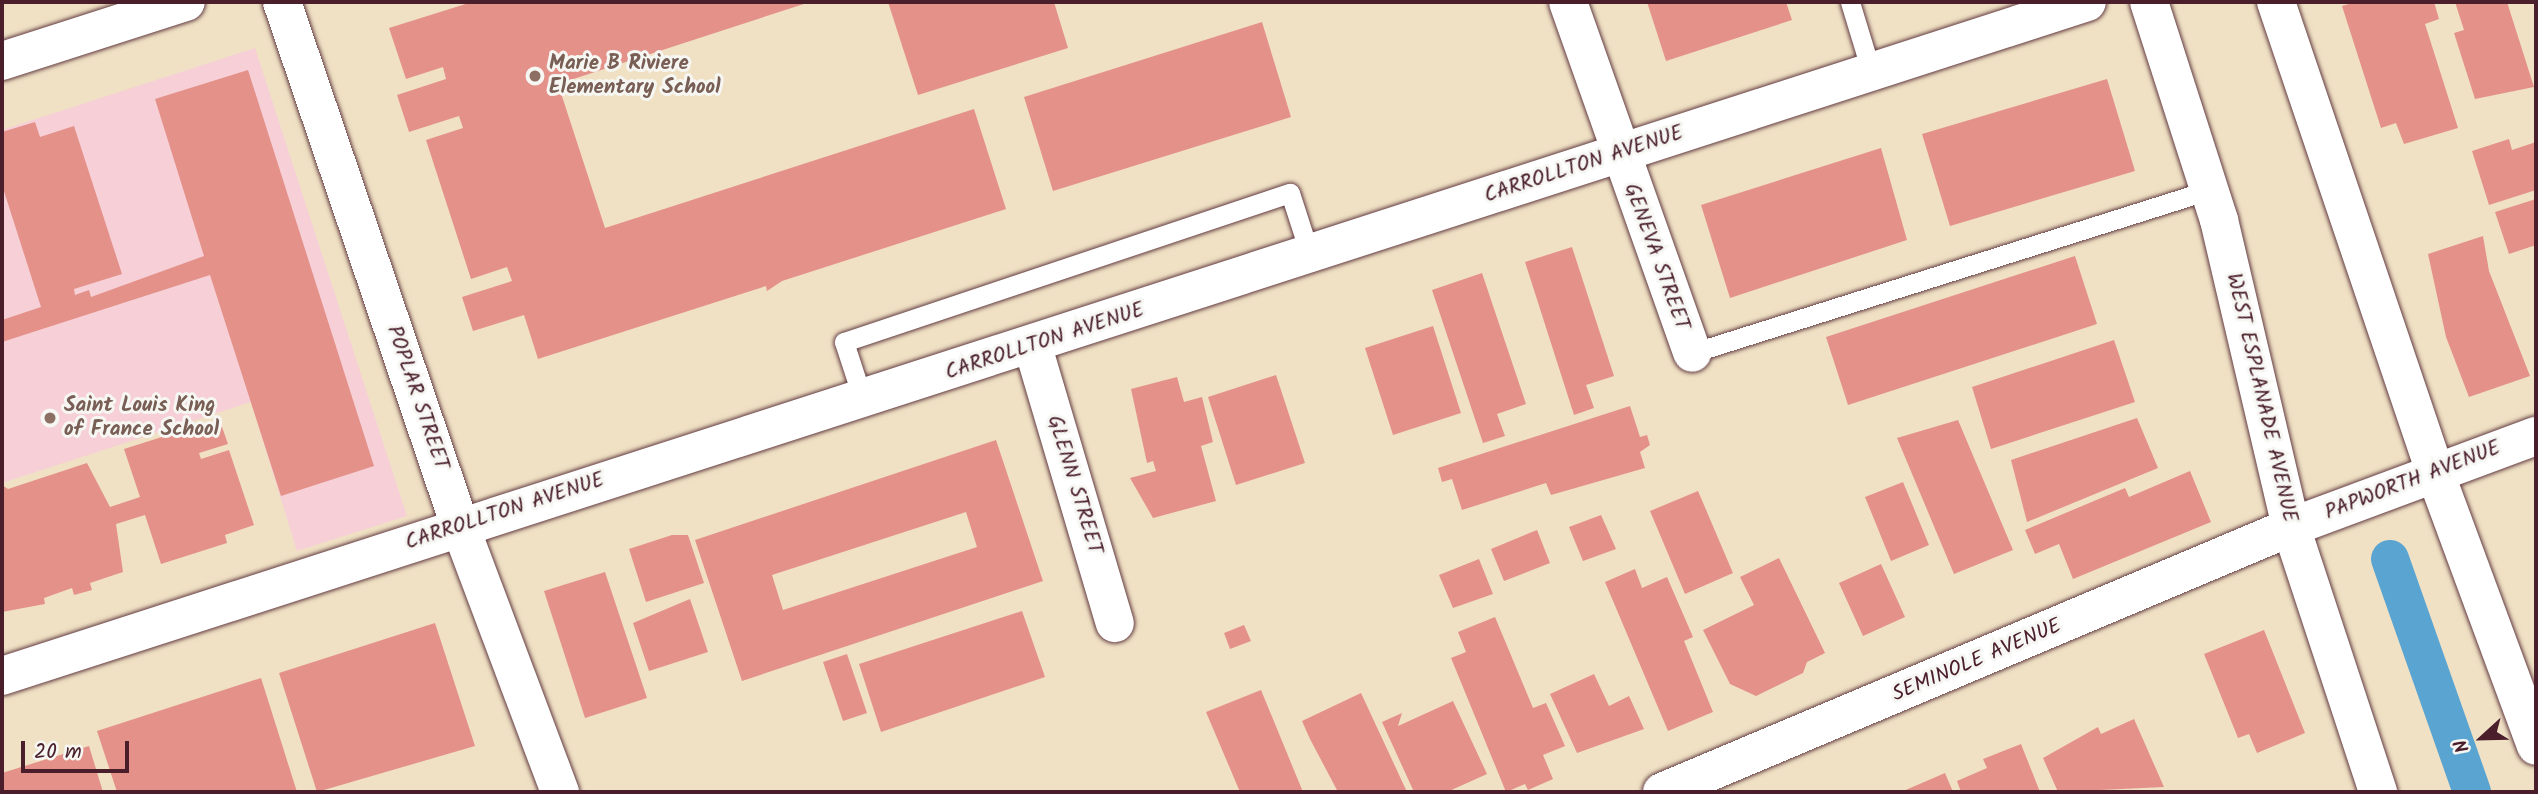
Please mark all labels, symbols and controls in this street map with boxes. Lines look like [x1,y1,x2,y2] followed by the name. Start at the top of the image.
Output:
[549,51,721,101] place label: Marie B Riviere Elementary School
[527,68,543,84] marker: Marie B Riviere Elementary School
[1481,121,1687,209] street label: CARROLLTON AVENUE
[1618,180,1694,334] street label: GENEVA STREET
[2220,271,2302,525] street label: WEST ESPLANADE AVENUE
[942,298,1148,386] street label: CARROLLTON AVENUE
[380,322,454,474] street label: POPLAR STREET
[64,393,219,443] place label: Saint Louis King of France School
[42,410,58,426] marker: Saint Louis King of France School
[1041,413,1107,557] street label: GLENN STREET
[2322,436,2504,526] street label: PAPWORTH AVENUE
[402,468,608,556] street label: CARROLLTON AVENUE
[1889,614,2065,708] street label: SEMINOLE AVENUE
[2447,703,2517,773] north arrow
[24,728,133,772] scale bar
[2446,735,2479,757] text: N
[34,736,82,769] text: 20 m

